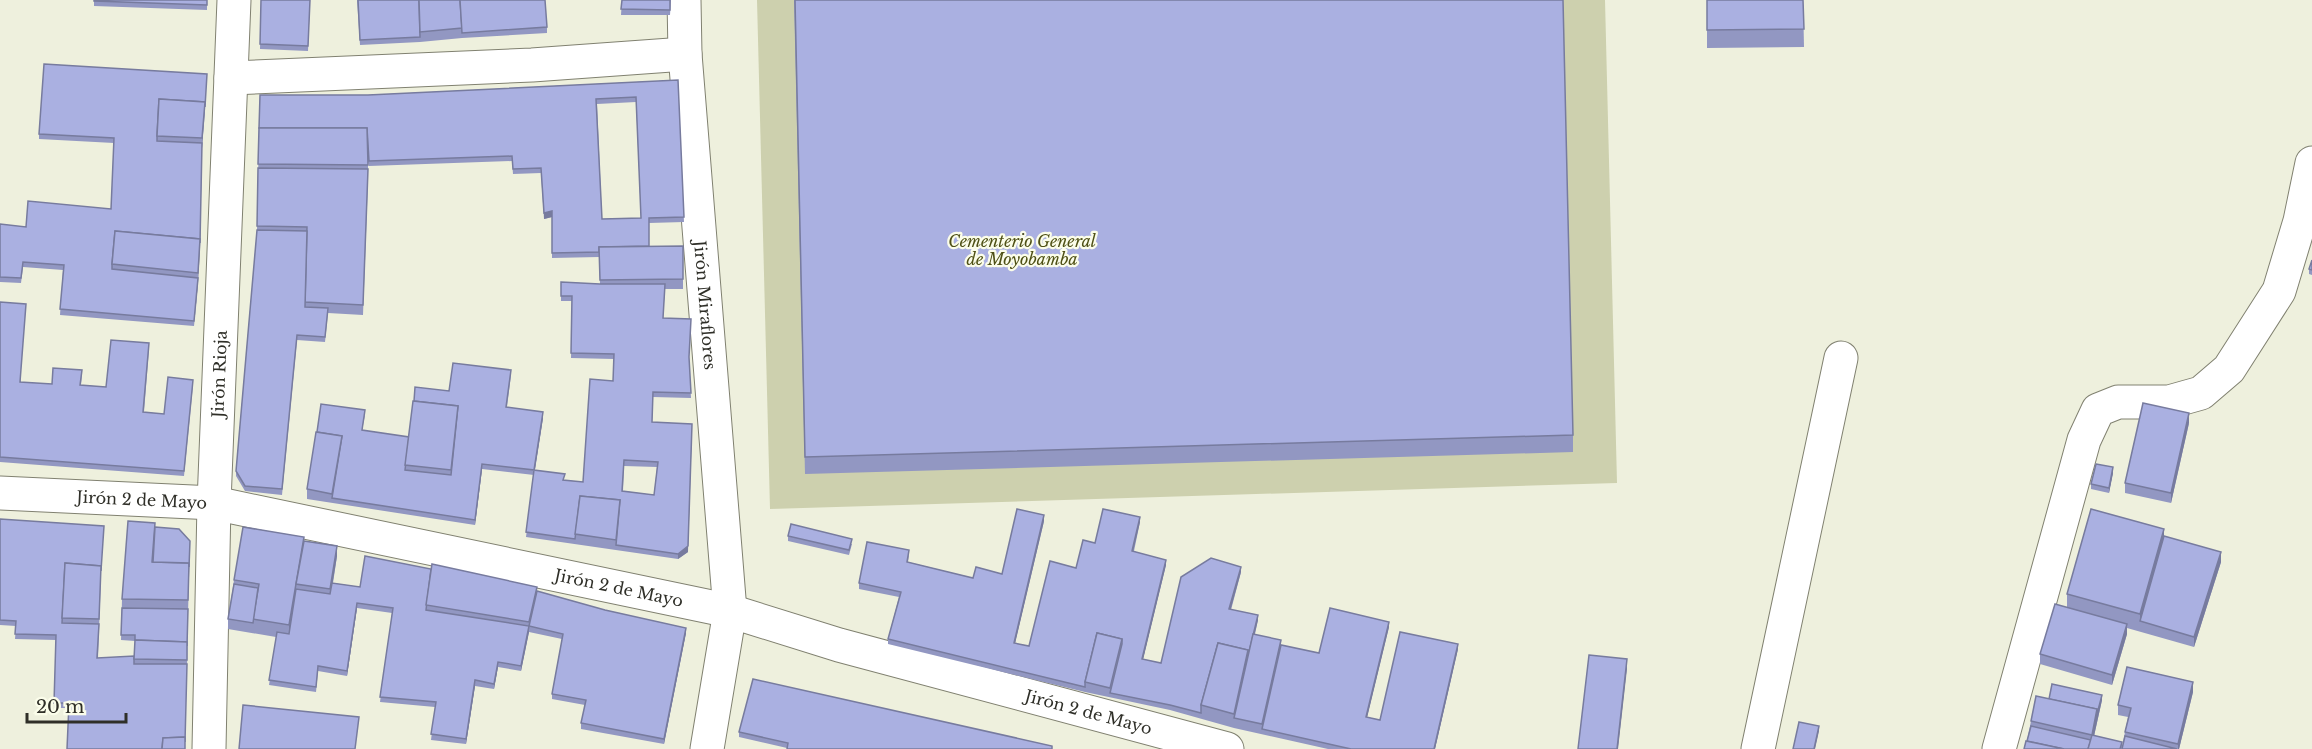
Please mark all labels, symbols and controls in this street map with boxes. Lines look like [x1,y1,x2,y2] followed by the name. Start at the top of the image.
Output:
[948,231,1097,269] park label: Cementerio General de Moyobamba
[690,238,720,371] street label: Jirón Miraflores
[207,330,231,420] street label: Jirón Rioja
[74,486,208,513] street label: Jirón 2 de Mayo
[551,564,685,611] street label: Jirón 2 de Mayo
[1021,685,1154,738] street label: Jirón 2 de Mayo
[27,686,126,724] scale bar
[36,696,84,718] text: 20 m

